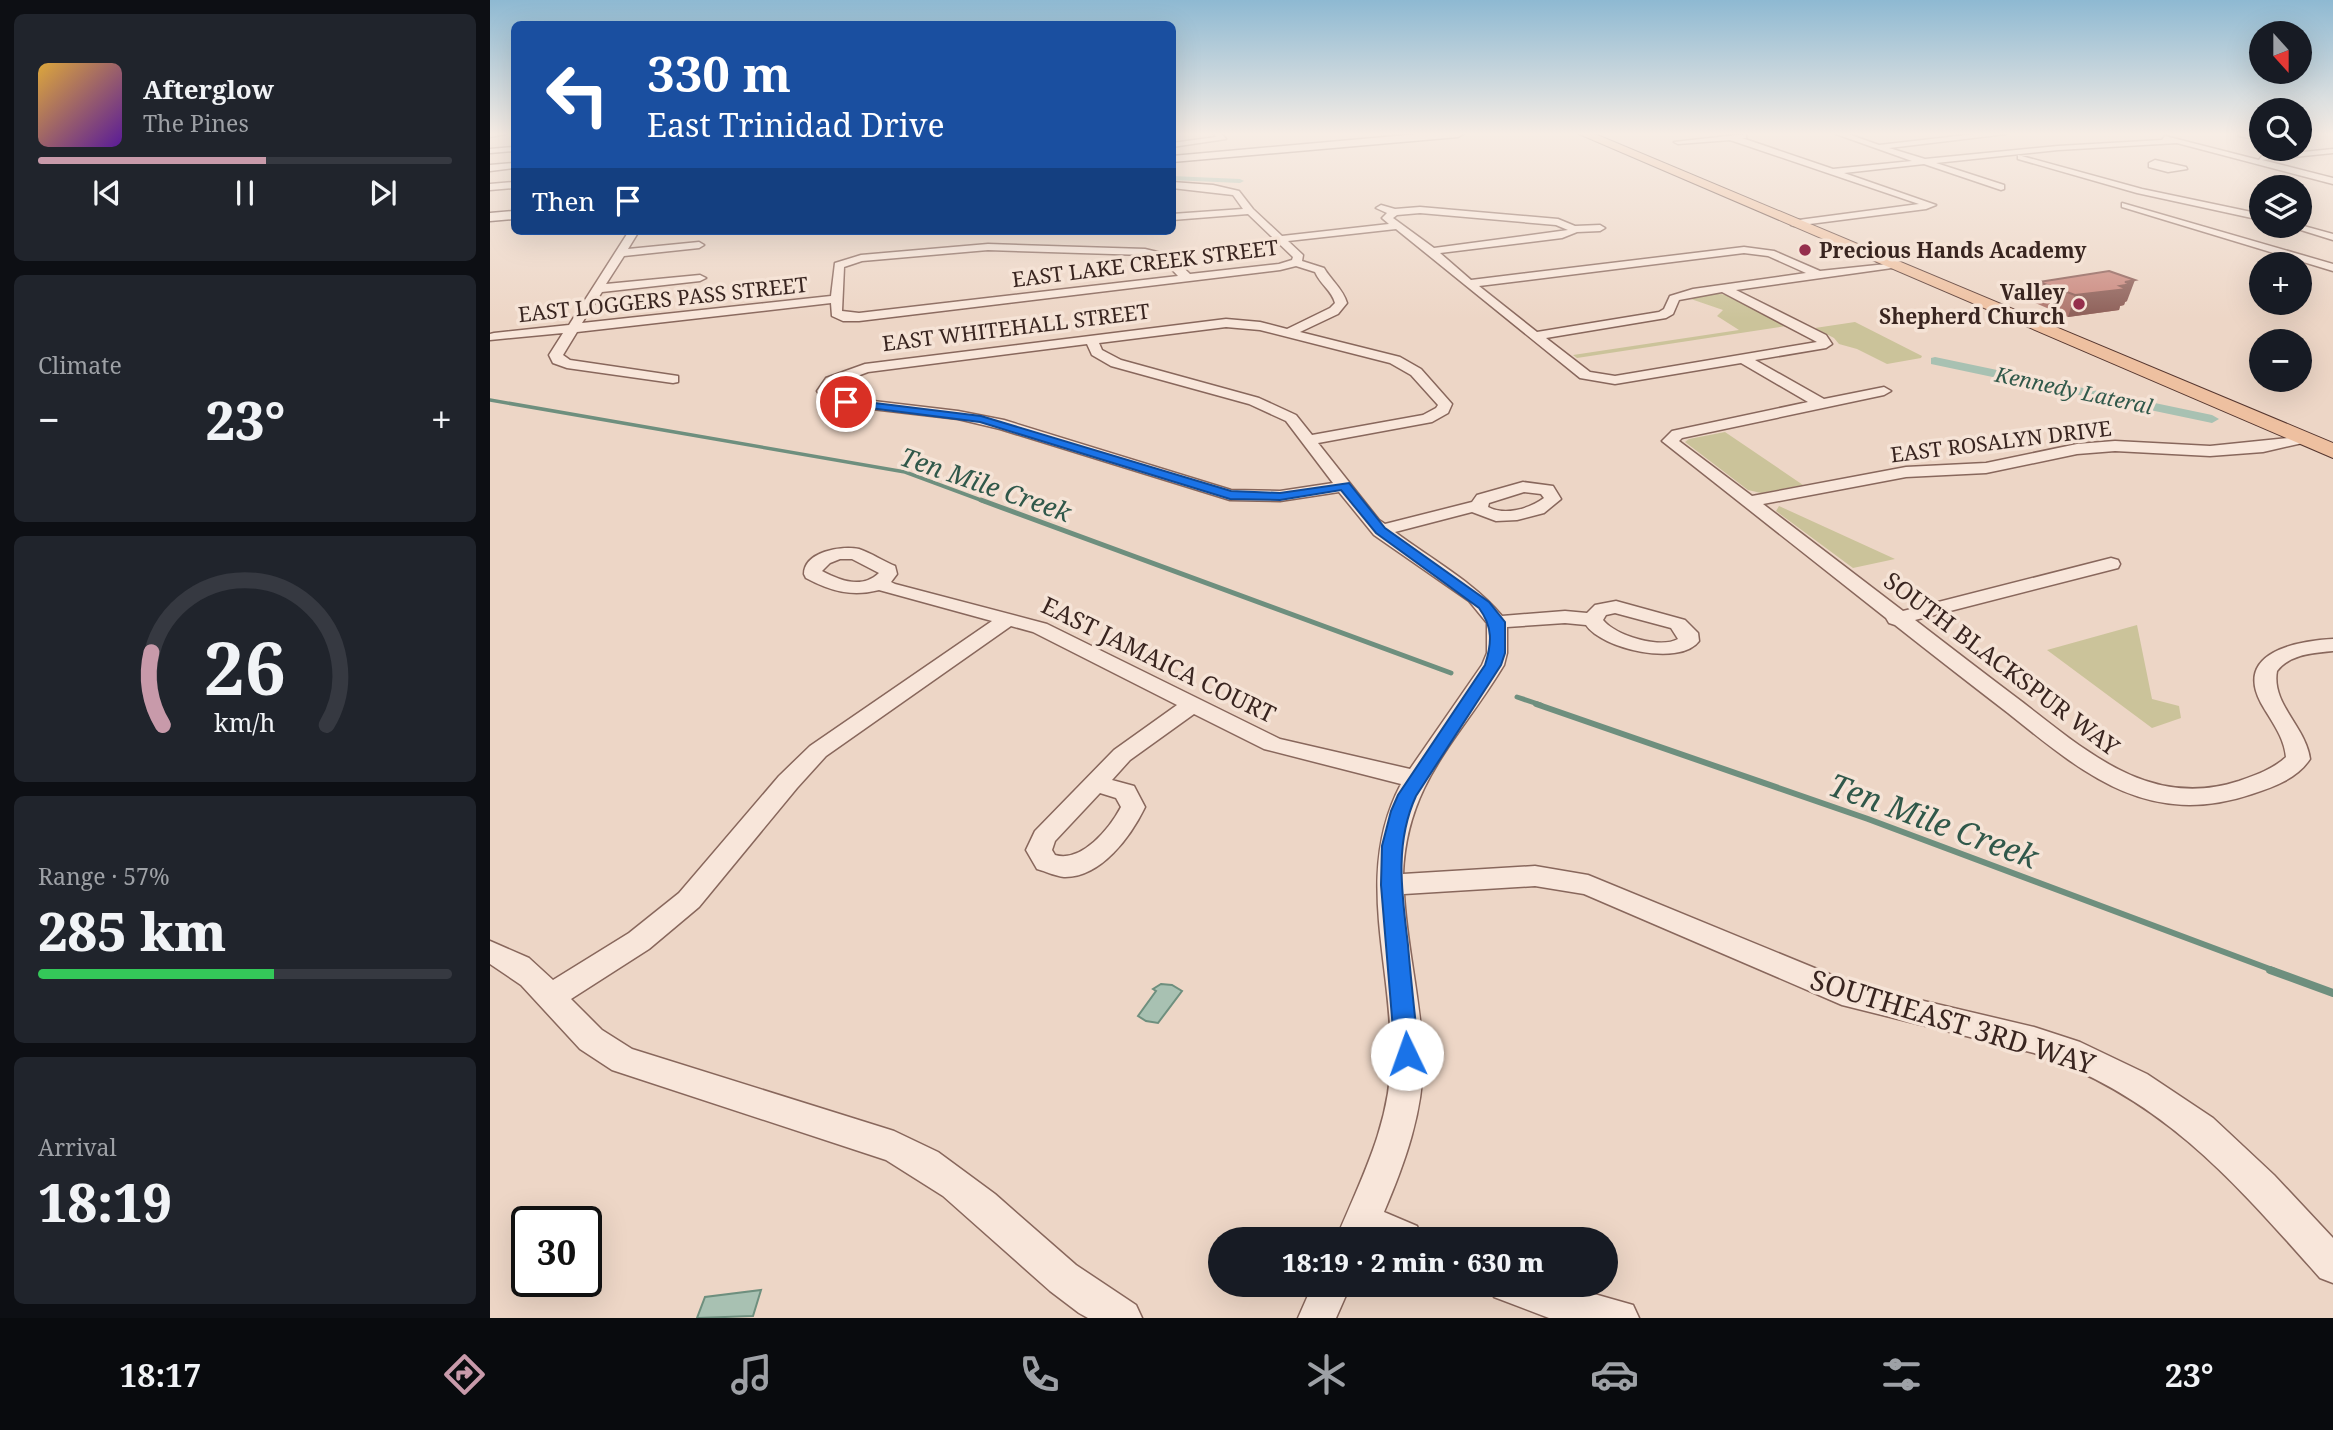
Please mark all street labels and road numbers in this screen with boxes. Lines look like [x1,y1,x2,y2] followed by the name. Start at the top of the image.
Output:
[1010,233,1280,293] street label: EAST LAKE CREEK STREET
[517,270,809,328] street label: EAST LOGGERS PASS STREET
[881,297,1151,357] street label: EAST WHITEHALL STREET
[1889,414,2113,468] street label: EAST ROSALYN DRIVE
[1877,563,2127,763] street label: SOUTH BLACKSPUR WAY
[1036,588,1282,730] street label: EAST JAMAICA COURT
[1806,960,2101,1083] street label: SOUTHEAST 3RD WAY

